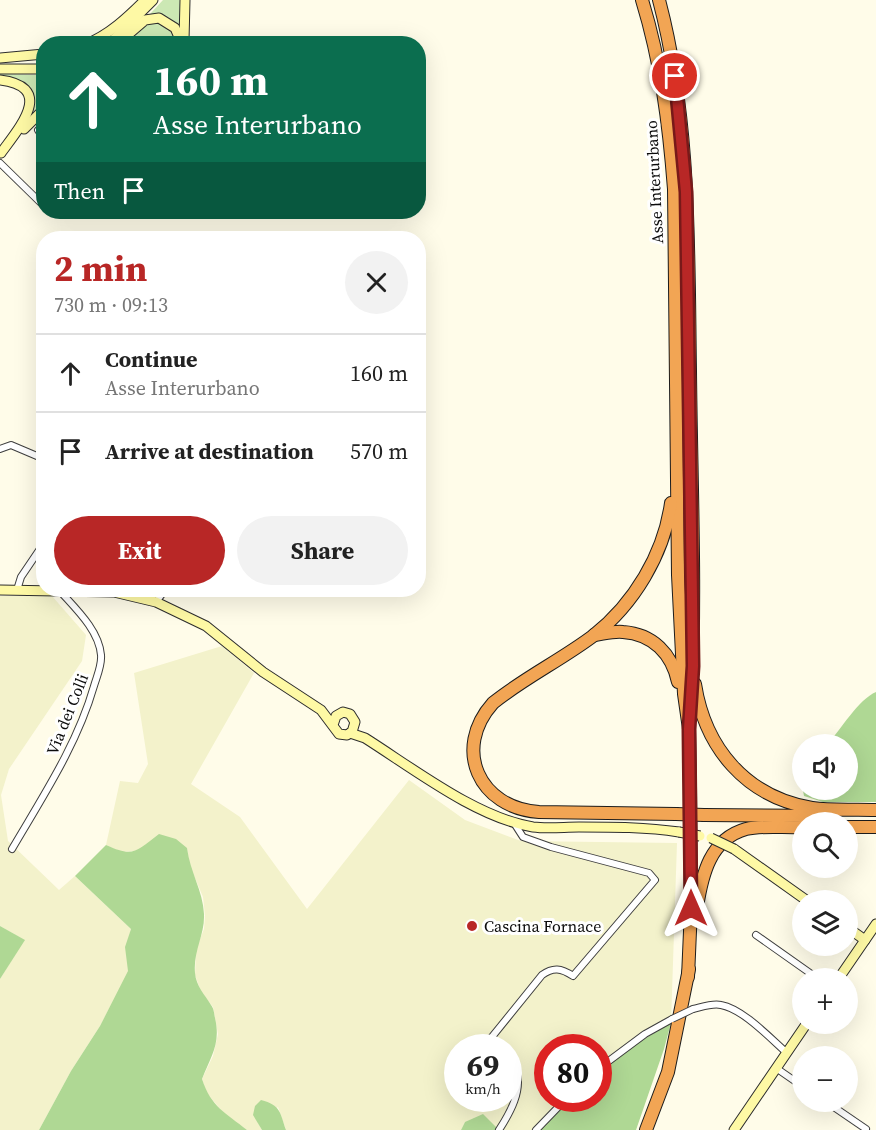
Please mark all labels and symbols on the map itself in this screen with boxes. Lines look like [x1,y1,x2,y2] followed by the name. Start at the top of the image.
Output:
[649,50,700,101] pin
[640,119,668,244] street label: Asse Interurbano
[41,670,93,758] street label: Via dei Colli
[659,876,723,940] position arrow
[484,915,601,937] place label: Cascina Fornace
[465,919,479,933] marker: Cascina Fornace
[534,1034,612,1112] speed limit sign: 80

